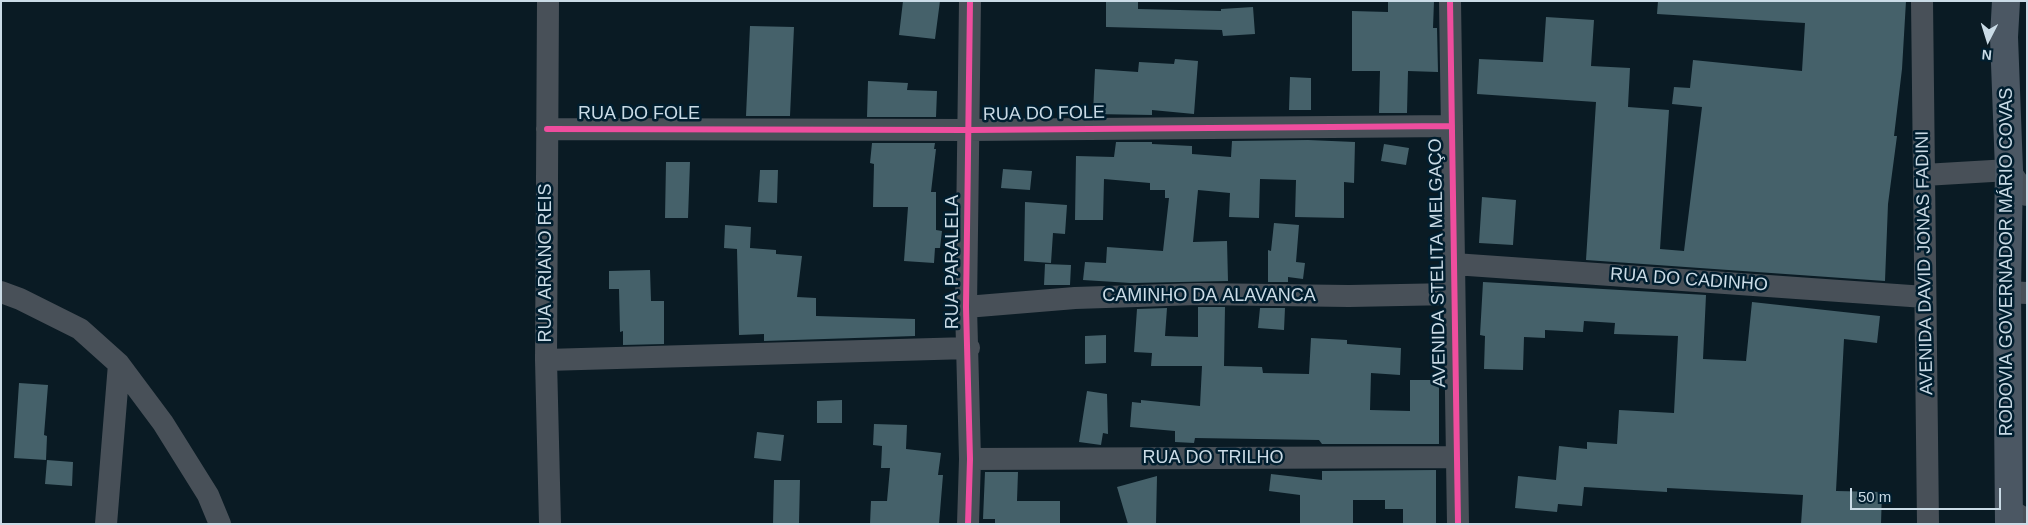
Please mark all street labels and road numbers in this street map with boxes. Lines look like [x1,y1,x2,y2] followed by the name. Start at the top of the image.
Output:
[1996,88,2018,436] street label: RODOVIA GOVERNADOR MÁRIO COVAS
[983,102,1105,126] street label: RUA DO FOLE
[578,103,700,125] street label: RUA DO FOLE
[1912,131,1938,395] street label: AVENIDA DAVID JONAS FADINI
[1425,138,1451,388] street label: AVENIDA STELITA MELGAÇO
[535,183,557,343] street label: RUA ARIANO REIS
[942,195,964,329] street label: RUA PARALELA
[1609,264,1769,296] street label: RUA DO CADINHO
[1102,285,1316,307] street label: CAMINHO DA ALAVANCA
[1142,447,1284,469] street label: RUA DO TRILHO

